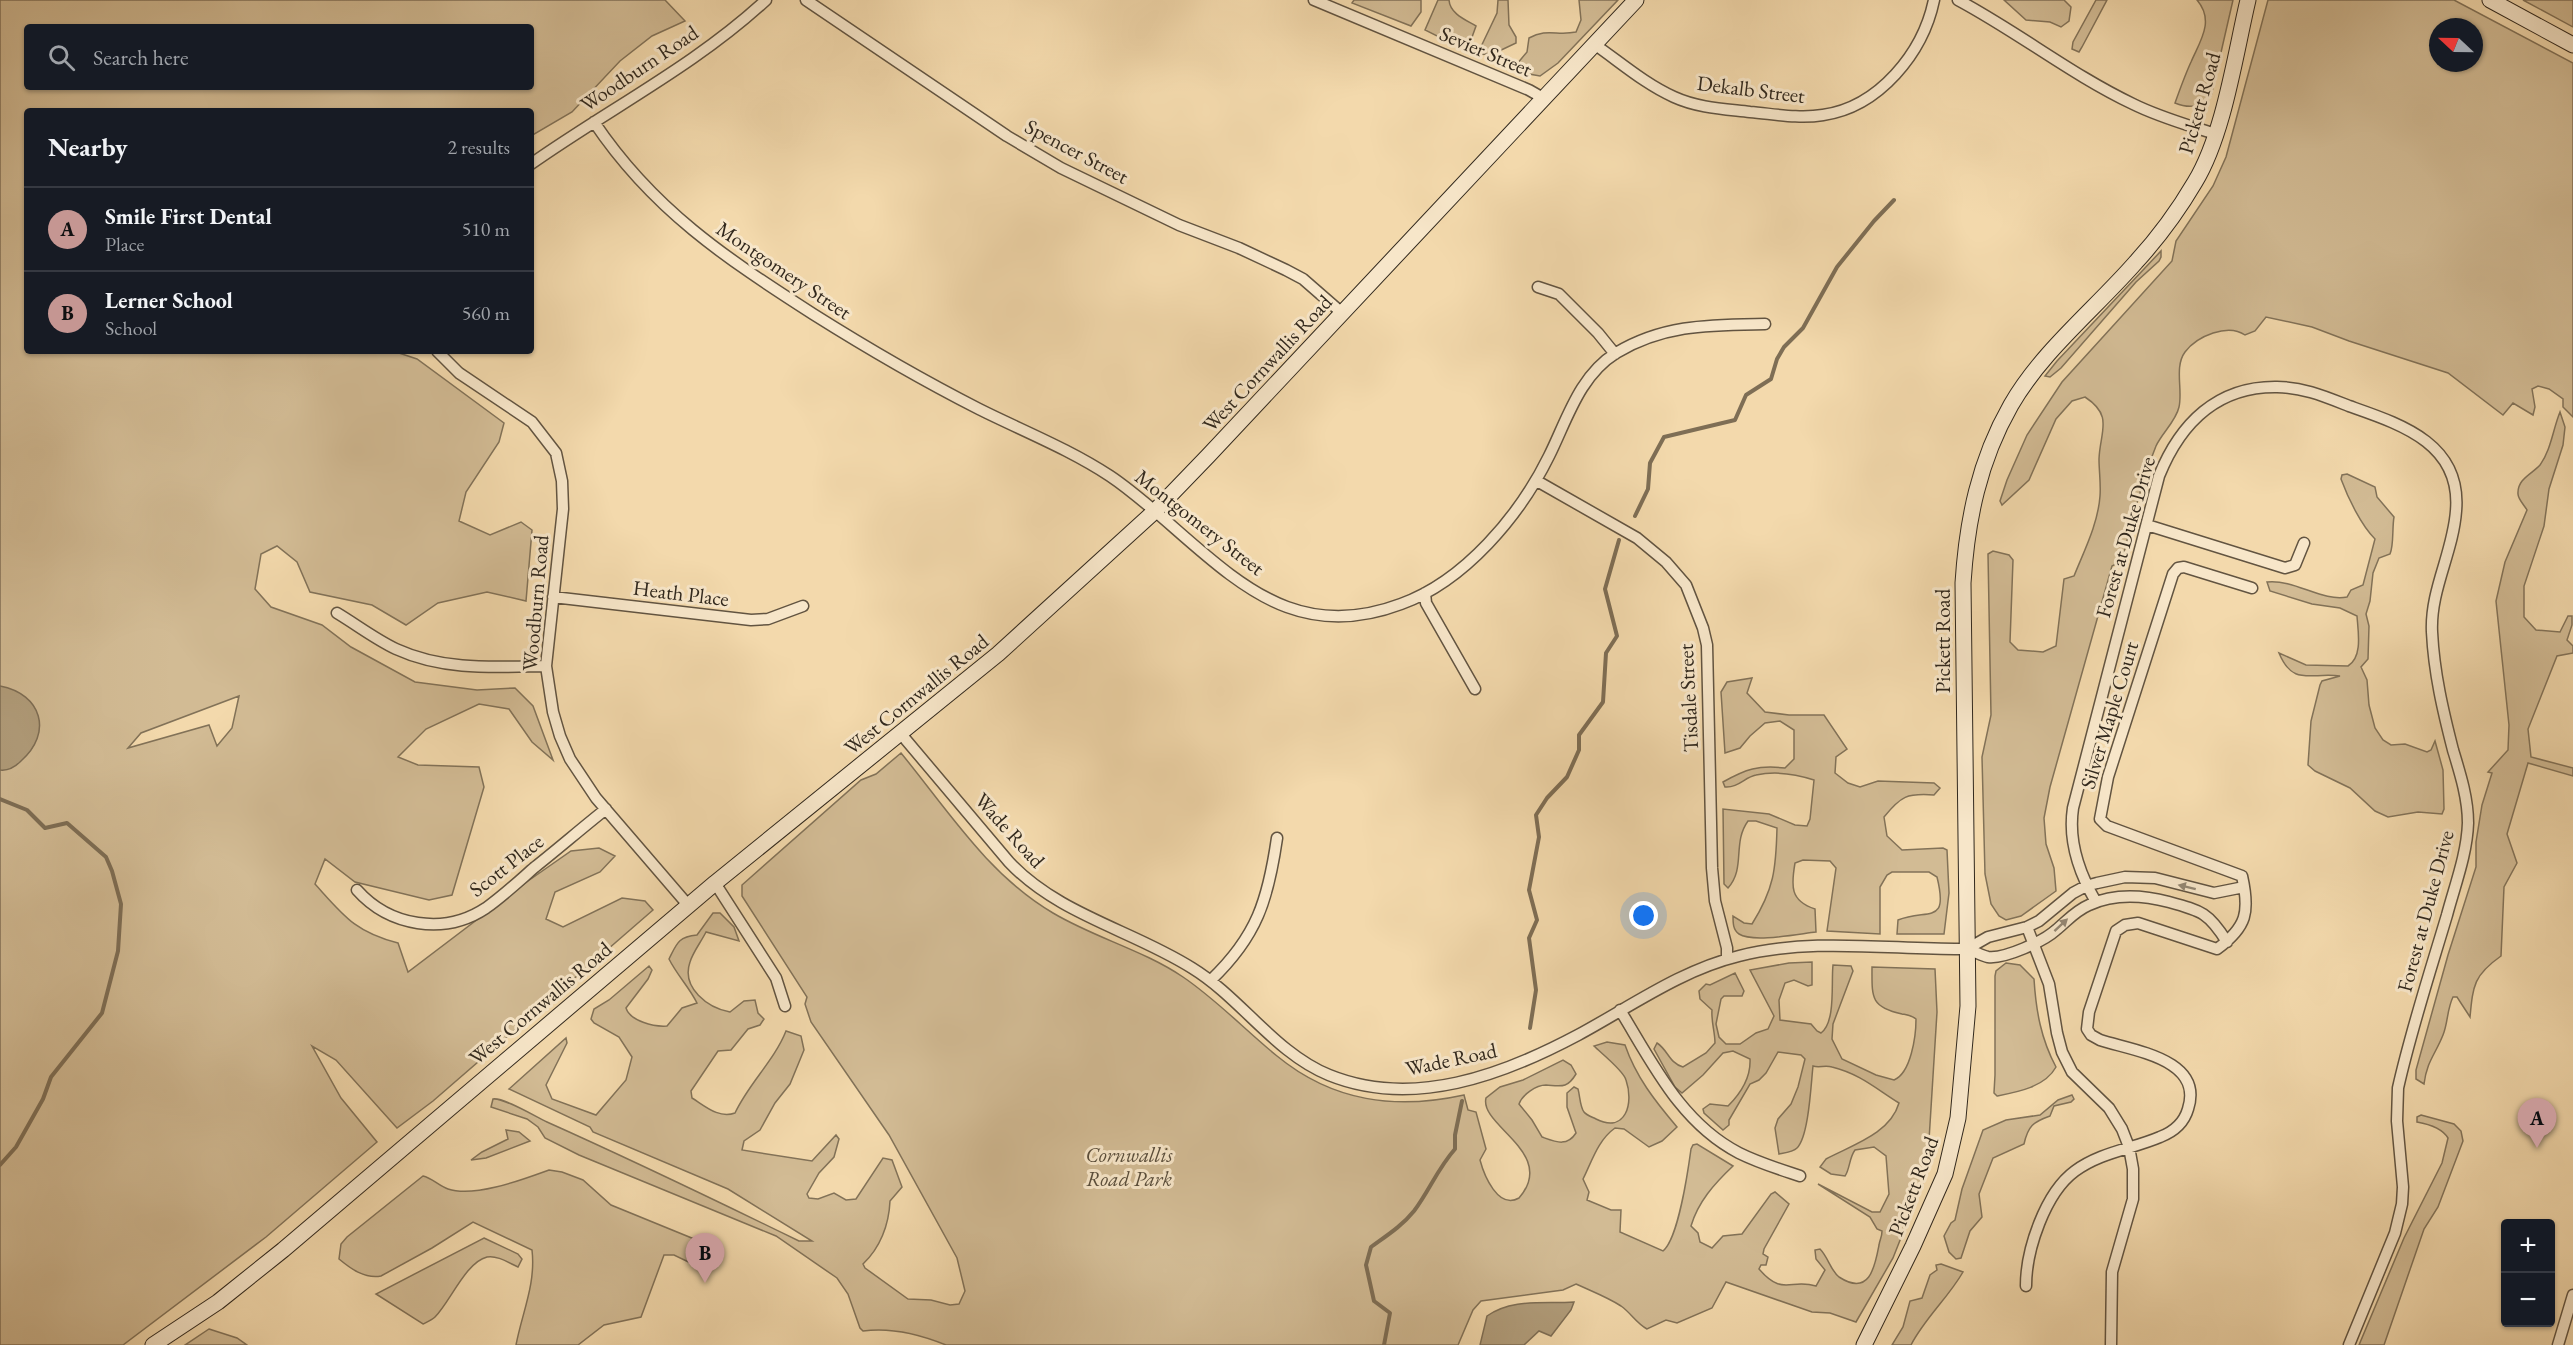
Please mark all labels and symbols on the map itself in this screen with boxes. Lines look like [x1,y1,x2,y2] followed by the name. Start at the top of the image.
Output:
[575,18,704,117] street label: Woodburn Road
[2429,18,2483,72] north arrow
[1436,19,1537,83] street label: Sevier Street
[2172,49,2227,157] street label: Pickett Road
[1696,69,1807,109] street label: Dekalb Street
[1020,112,1134,190] street label: Spencer Street
[711,215,857,325] street label: Montgomery Street
[1196,288,1338,437] street label: West Cornwallis Road
[2089,453,2161,621] street label: Forest at Duke Drive
[1130,463,1271,581] street label: Montgomery Street
[516,533,554,672] street label: Woodburn Road
[631,574,731,612] street label: Heath Place
[1929,588,1956,693] street label: Pickett Road
[838,627,994,761] street label: West Cornwallis Road
[2074,638,2144,792] street label: Silver Maple Court
[1672,643,1704,753] street label: Tisdale Street
[969,787,1051,874] street label: Wade Road
[2390,827,2460,995] street label: Forest at Duke Drive
[463,828,549,902] street label: Scott Place
[2178,882,2196,892] one-way arrow
[1629,901,1658,930] your location
[2054,919,2068,933] one-way arrow
[463,935,617,1071] street label: West Cornwallis Road
[1403,1036,1499,1082] street label: Wade Road
[2518,1098,2556,1148] pin: A
[1882,1132,1944,1240] street label: Pickett Road
[1086,1141,1173,1192] park label: Cornwallis Road Park
[686,1234,724,1283] pin: B

